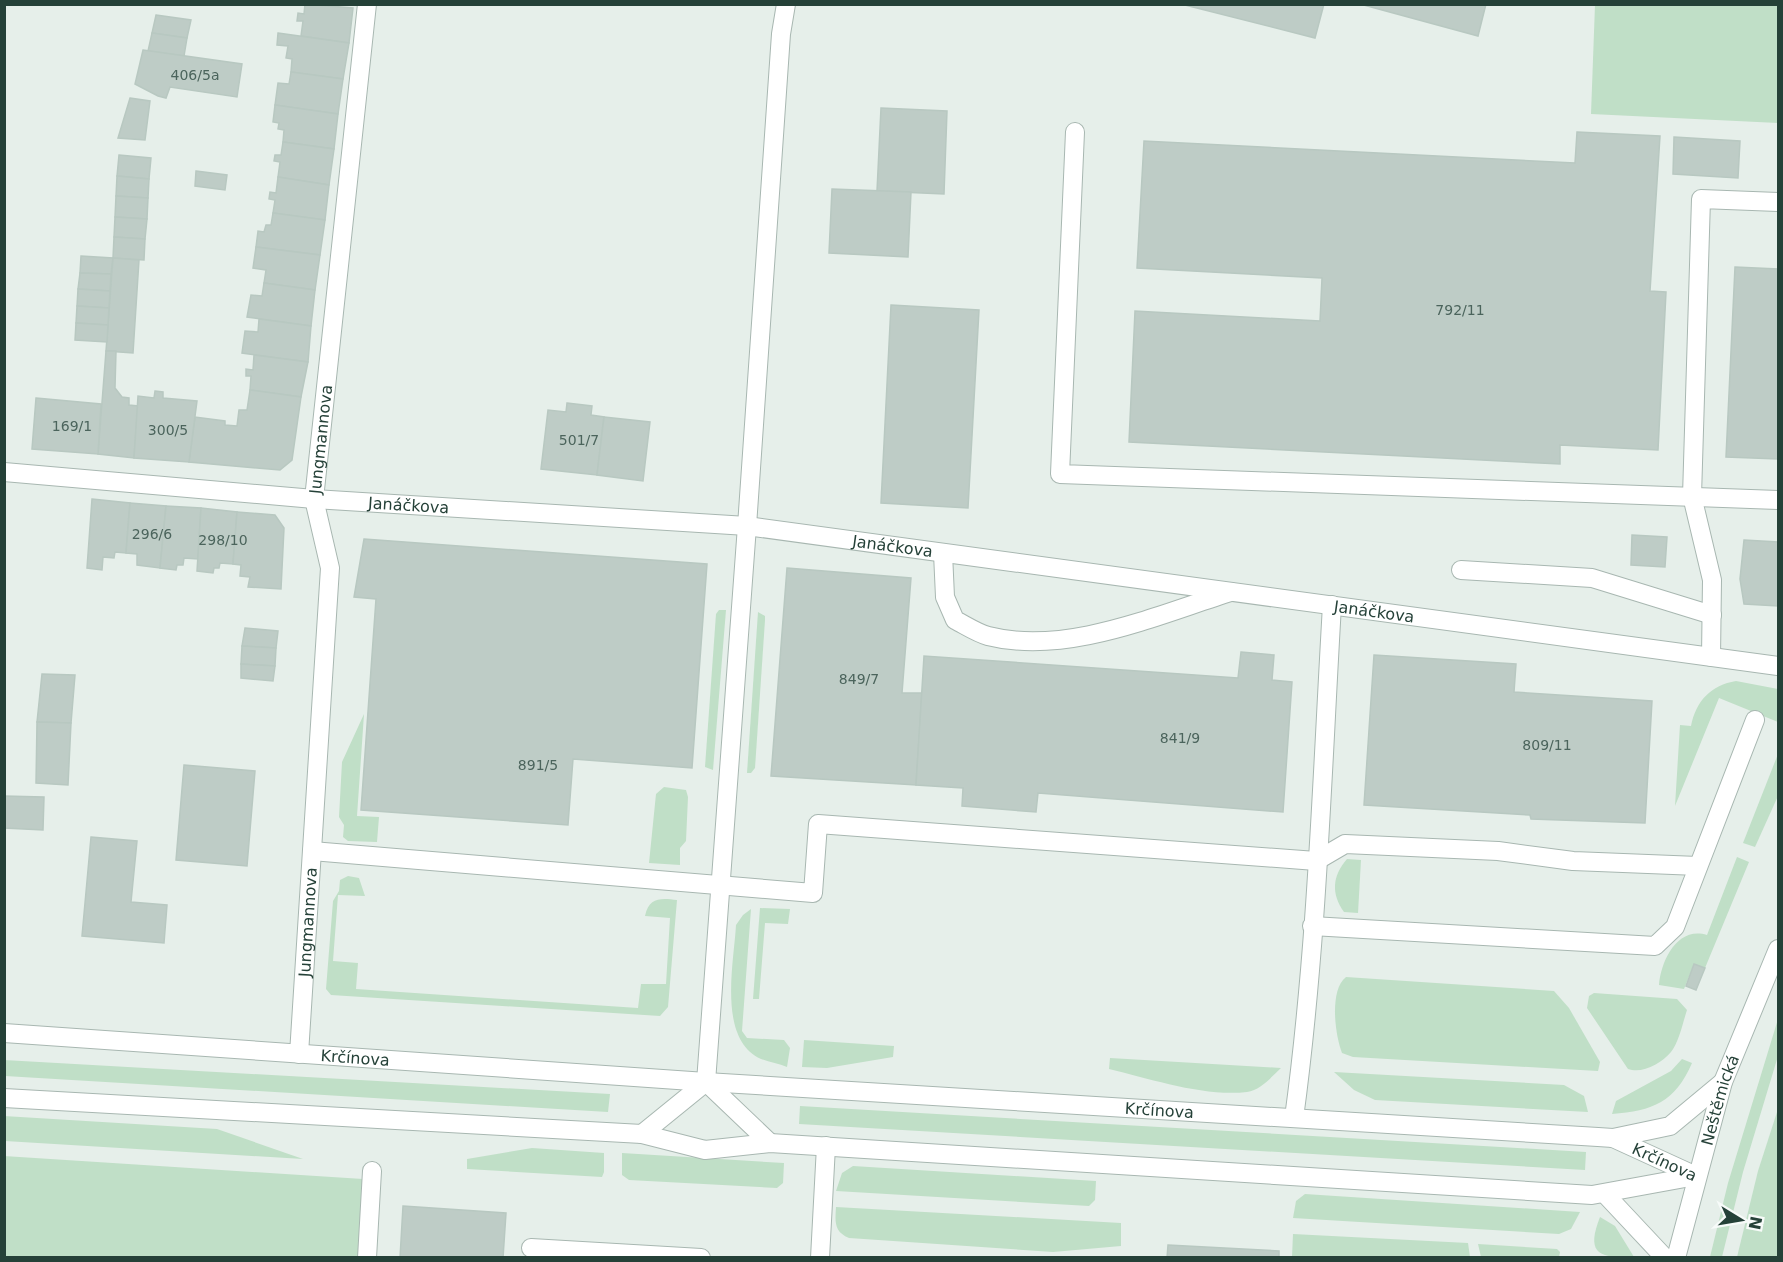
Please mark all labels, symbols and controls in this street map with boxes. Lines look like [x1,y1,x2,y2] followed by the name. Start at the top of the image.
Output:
[171,67,219,83] house number: 406/5a
[1435,302,1485,318] house number: 792/11
[306,384,336,496] street label: Jungmannova
[52,418,92,434] house number: 169/1
[148,422,188,438] house number: 300/5
[559,432,599,448] house number: 501/7
[367,493,450,517] street label: Janáčkova
[132,526,172,542] house number: 296/6
[850,531,934,561] street label: Janáčkova
[198,532,248,548] house number: 298/10
[1332,597,1416,627] street label: Janáčkova
[839,671,879,687] house number: 849/7
[1160,730,1200,746] house number: 841/9
[1522,737,1572,753] house number: 809/11
[518,757,558,773] house number: 891/5
[295,867,321,979] street label: Jungmannova
[320,1046,390,1070] street label: Krčínova
[1698,1052,1743,1148] street label: Neštěmická
[1124,1099,1195,1122] street label: Krčínova
[1629,1139,1700,1185] street label: Krčínova
[1711,1190,1771,1250] north arrow
[1745,1214,1766,1231] text: N

